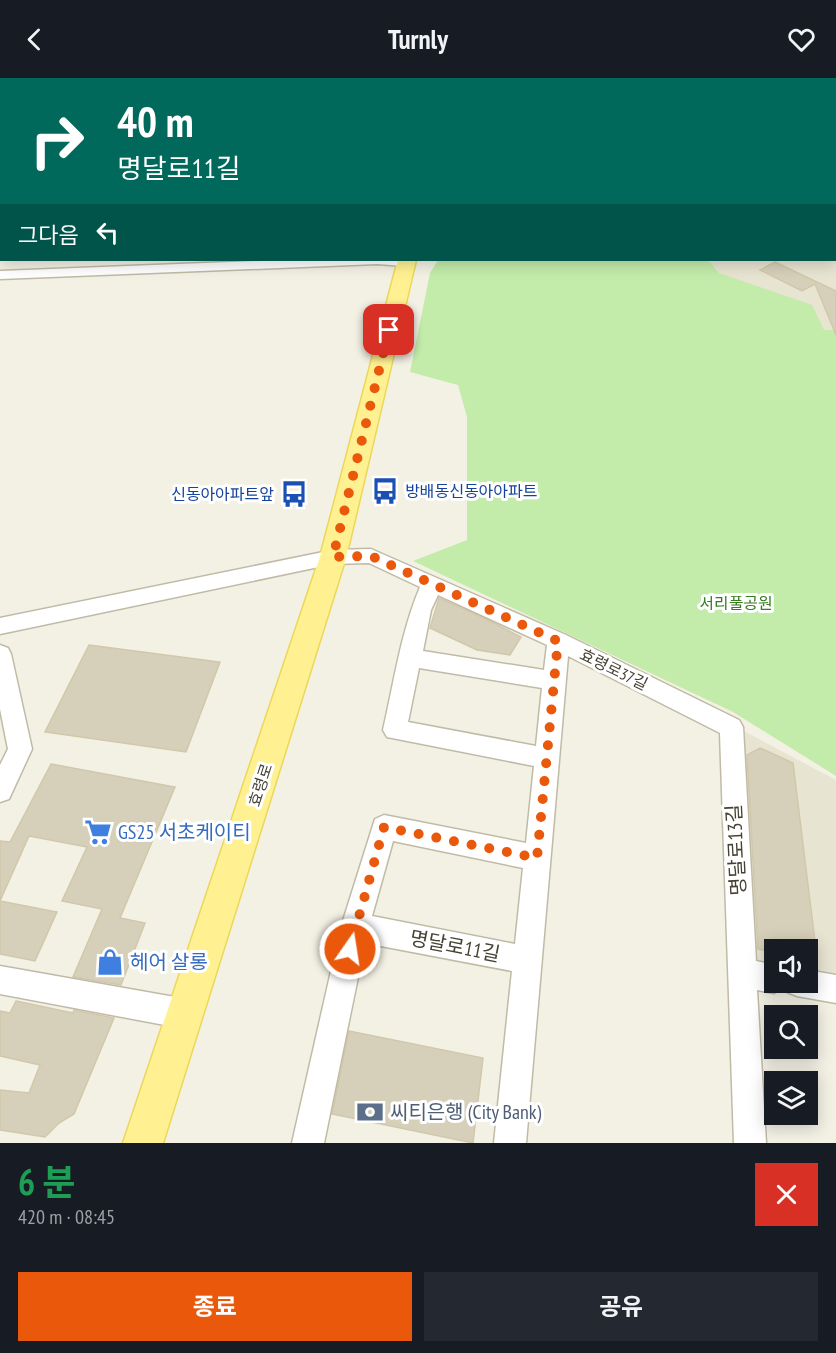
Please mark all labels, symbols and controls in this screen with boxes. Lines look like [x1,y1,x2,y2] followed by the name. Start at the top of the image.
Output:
[388,22,448,56] text: Turnly
[18,23,51,56] icon: back
[785,23,818,56] icon: heart
[117,94,194,149] text: 40 m
[18,102,96,180] icon: right
[117,151,241,185] text: 명달로11길
[91,216,124,249] icon: left
[18,221,79,249] text: 그다음
[363,304,414,355] pin
[372,313,405,346] icon: arrive
[370,476,400,506] bus stop icon: 방배동신동아아파트
[279,479,309,509] bus stop icon: 신동아아파트앞
[405,481,537,501] place label: 방배동신동아아파트
[171,484,274,504] place label: 신동아아파트앞
[699,593,773,613] park label: 서리풀공원
[577,644,651,694] street label: 효령로37길
[244,761,276,809] street label: 효령로
[721,804,751,896] street label: 명달로13길
[83,817,113,847] supermarket icon: GS25 서초케이티
[118,819,251,845] place label: GS25 서초케이티
[318,917,382,981] position arrow
[408,924,502,968] street label: 명달로11길
[764,939,818,1125] map controls
[764,939,818,993] button: sound
[95,947,125,977] shop icon: 헤어 살롱
[130,949,208,975] place label: 헤어 살롱
[764,1005,818,1059] button: search
[764,1071,818,1125] button: layers
[355,1097,385,1127] bank icon: 씨티은행 (City Bank)
[390,1099,542,1125] place label: 씨티은행 (City Bank)
[18,1158,76,1205] text: 6 분
[755,1163,818,1226] button: close
[18,1204,115,1230] text: 420 m · 08:45
[18,1272,412,1341] button: 종료
[424,1272,818,1341] button: 공유

